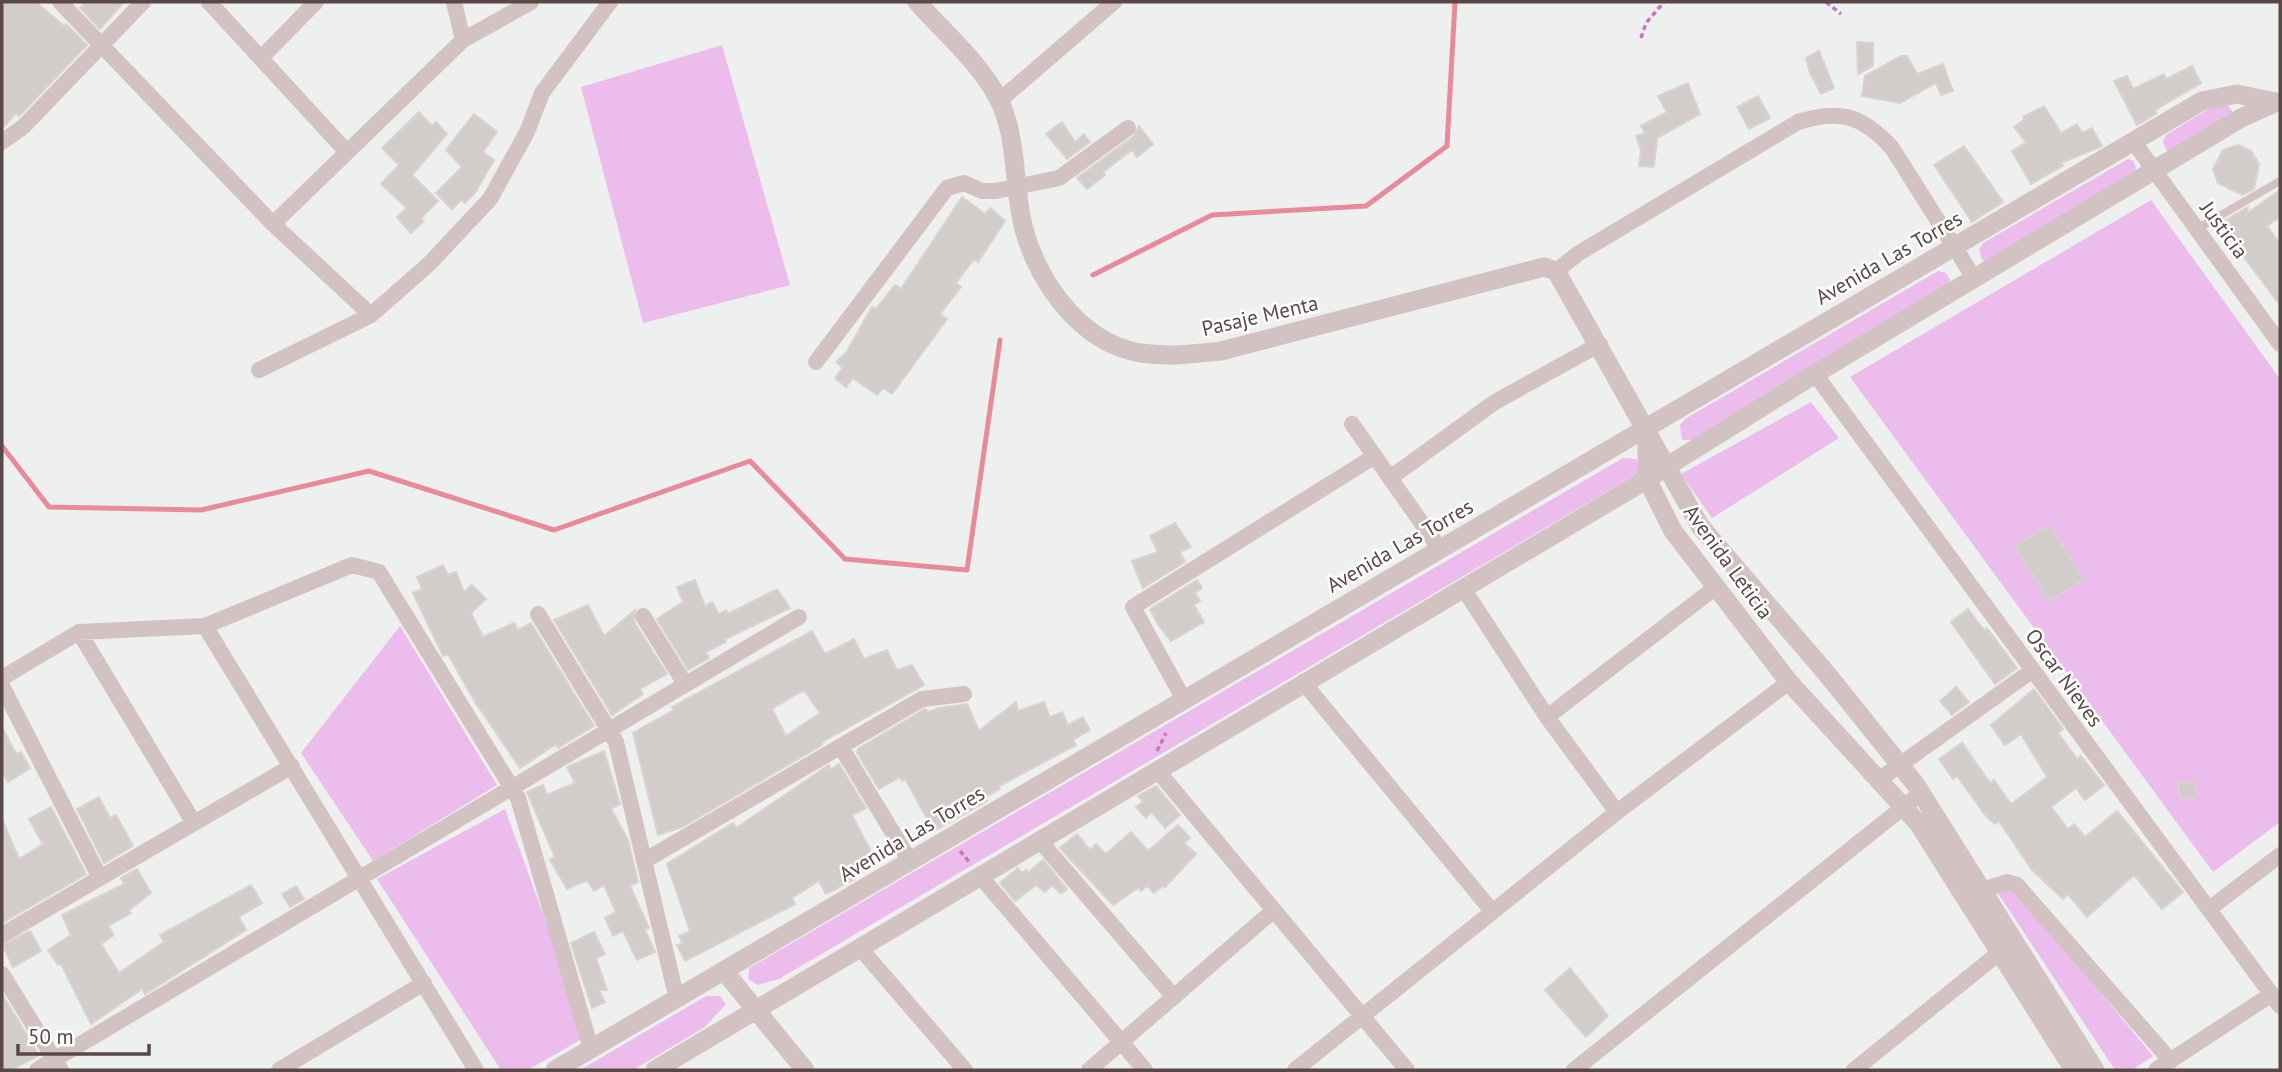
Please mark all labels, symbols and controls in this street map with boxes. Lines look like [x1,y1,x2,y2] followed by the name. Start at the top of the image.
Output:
[2194,195,2254,264] street label: Justicia
[1810,205,1967,311] street label: Avenida Las Torres
[1199,289,1321,342] street label: Pasaje Menta
[1321,493,1478,599] street label: Avenida Las Torres
[1678,499,1779,624] street label: Avenida Leticia
[2020,623,2109,732] street label: Oscar Nieves
[834,779,990,888] street label: Avenida Las Torres
[18,1012,149,1056] scale bar
[28,1023,74,1050] text: 50 m

